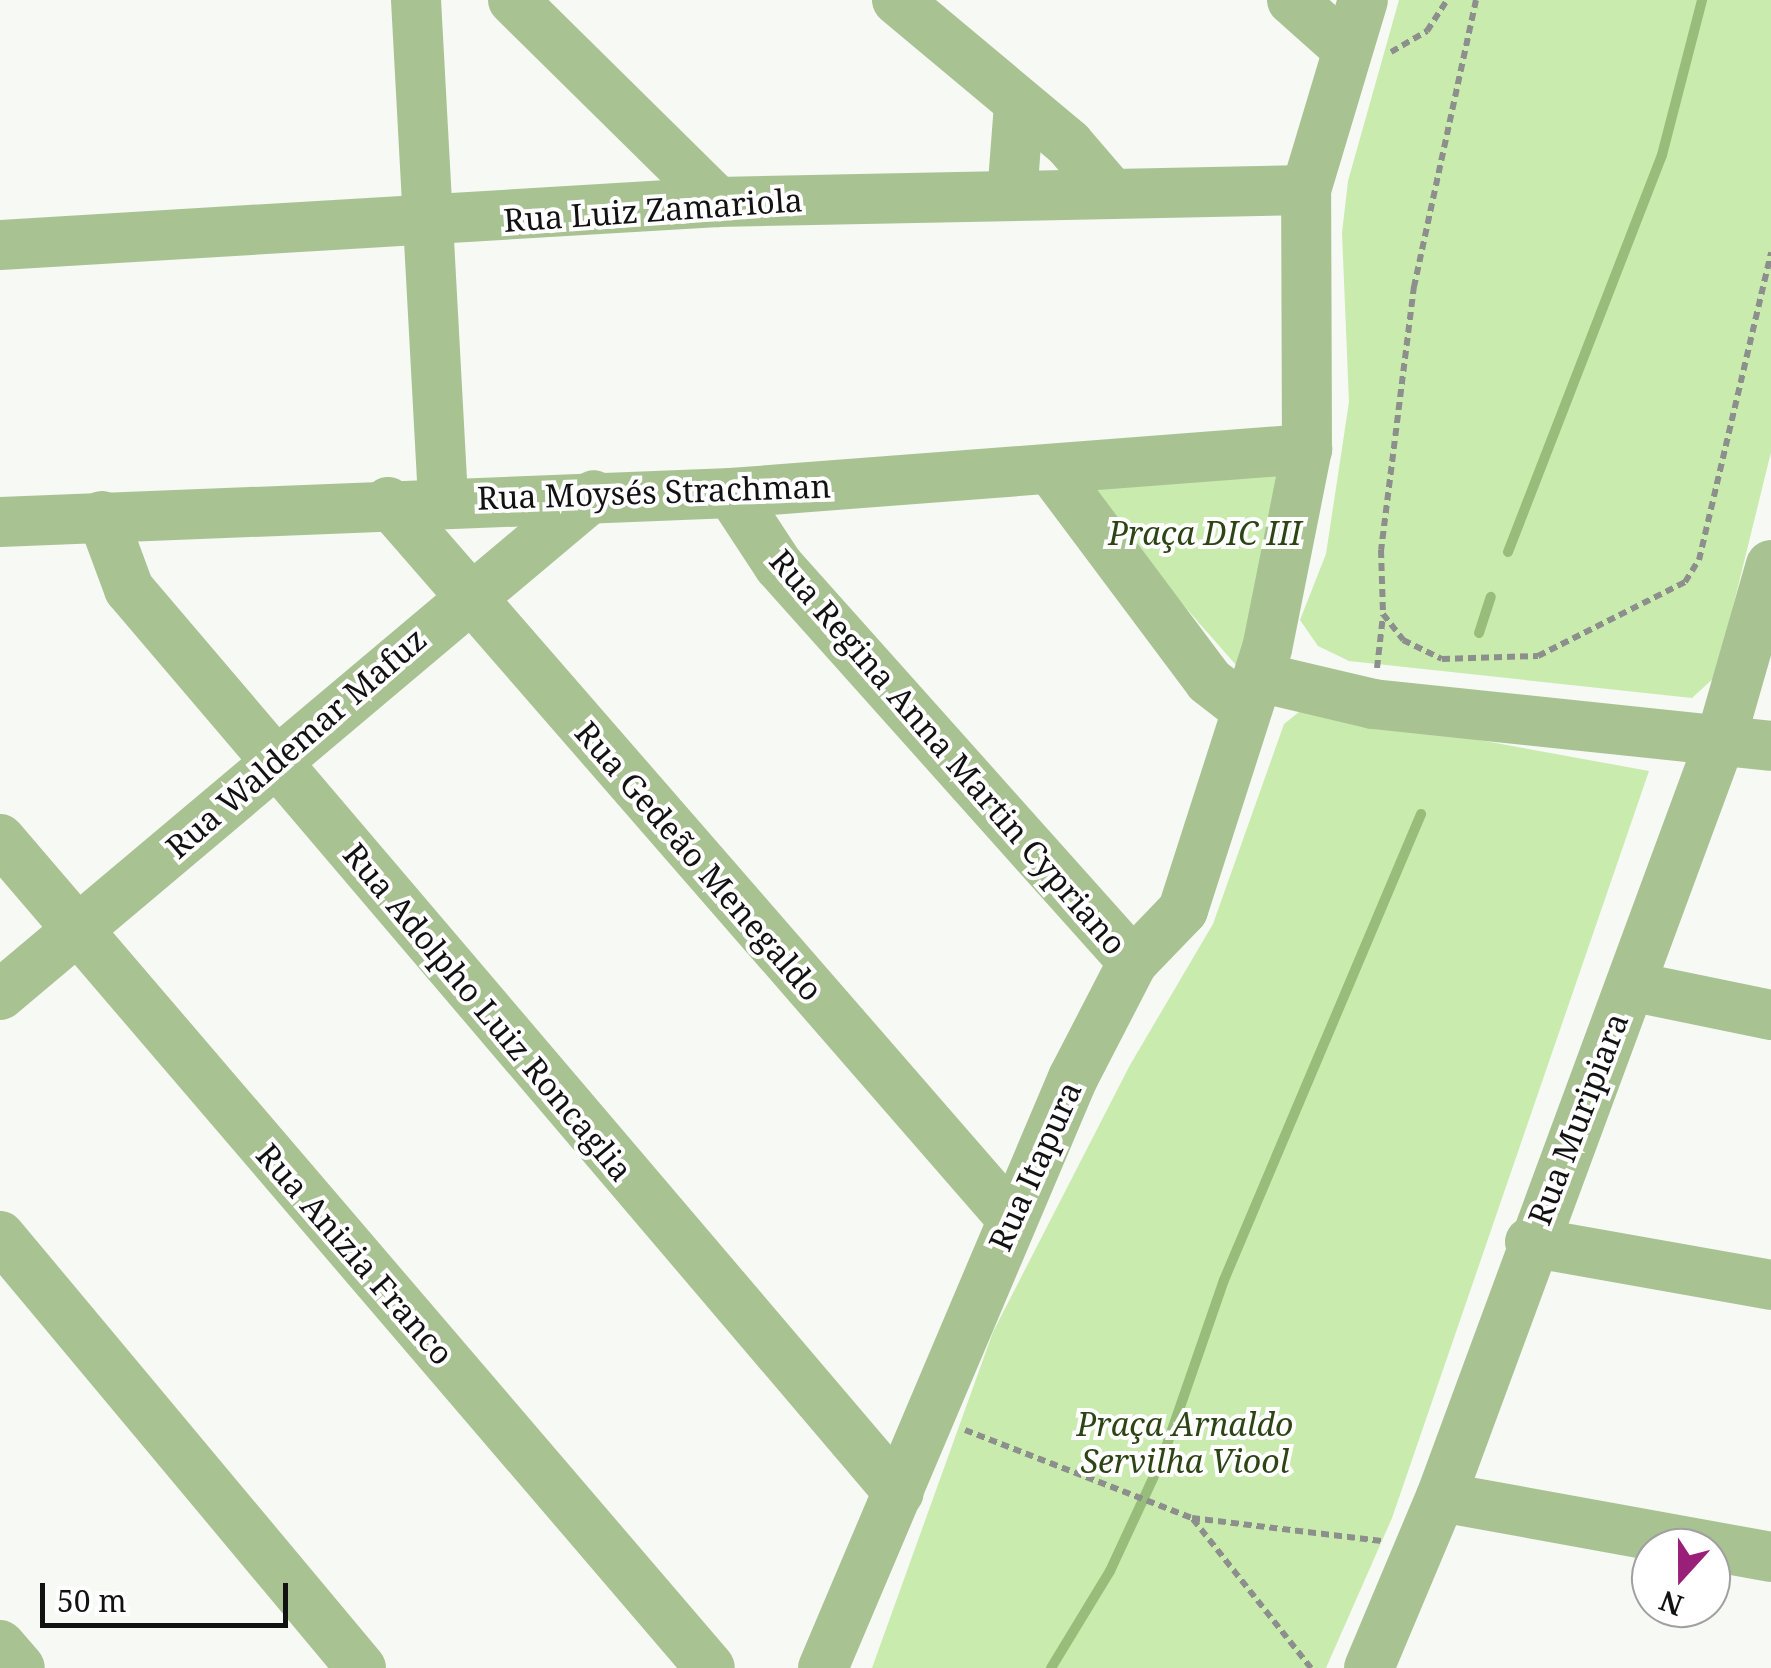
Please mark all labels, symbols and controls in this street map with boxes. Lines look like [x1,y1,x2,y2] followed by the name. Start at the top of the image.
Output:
[502,180,804,240] street label: Rua Luiz Zamariola
[476,467,832,517] street label: Rua Moysés Strachman
[1108,514,1302,552] park label: Praça DIC III
[762,542,1134,962] street label: Rua Regina Anna Martin Cypriano
[158,620,434,866] street label: Rua Waldemar Mafuz
[567,714,831,1008] street label: Rua Gedeão Menegaldo
[335,835,641,1189] street label: Rua Adolpho Luiz Roncaglia
[1520,1008,1636,1230] street label: Rua Muripiara
[981,1075,1089,1257] street label: Rua Itapura
[249,1136,461,1372] street label: Rua Anizia Franco
[1077,1406,1293,1481] park label: Praça Arnaldo Servilha Viool
[1631,1528,1731,1628] north arrow
[45,1563,292,1625] scale bar
[57,1580,127,1621] text: 50 m
[1654,1582,1688,1626] text: N

